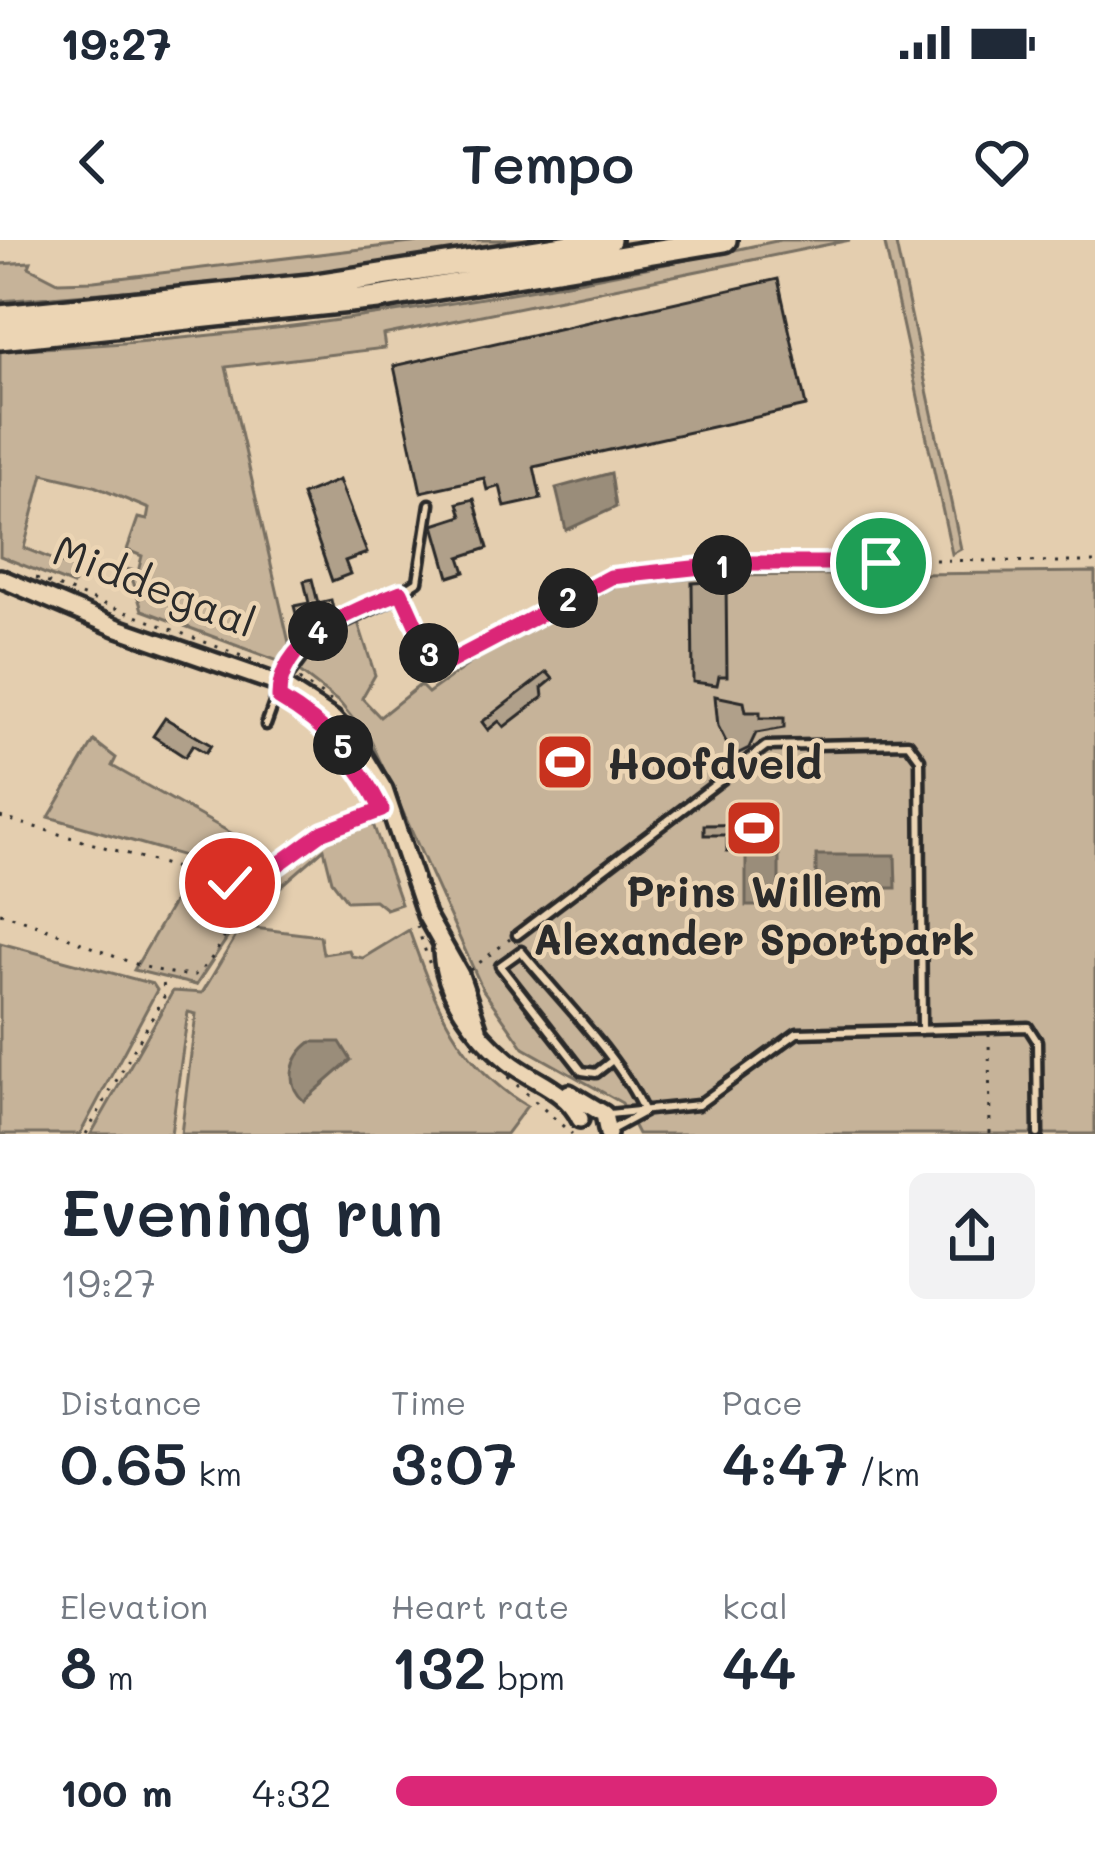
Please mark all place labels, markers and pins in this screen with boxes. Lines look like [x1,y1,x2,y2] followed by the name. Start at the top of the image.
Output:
[830,512,932,614] pin
[692,535,752,595] pin: 1
[538,568,598,628] pin: 2
[288,601,348,661] pin: 4
[399,623,459,683] pin: 3
[313,715,373,775] pin: 5
[534,731,596,793] sports icon: Hoofdveld
[607,735,822,790] place label: Hoofdveld
[723,797,785,859] sports icon: Prins Willem Alexander Sportpark
[179,832,281,934] pin
[533,863,975,966] place label: Prins Willem Alexander Sportpark

